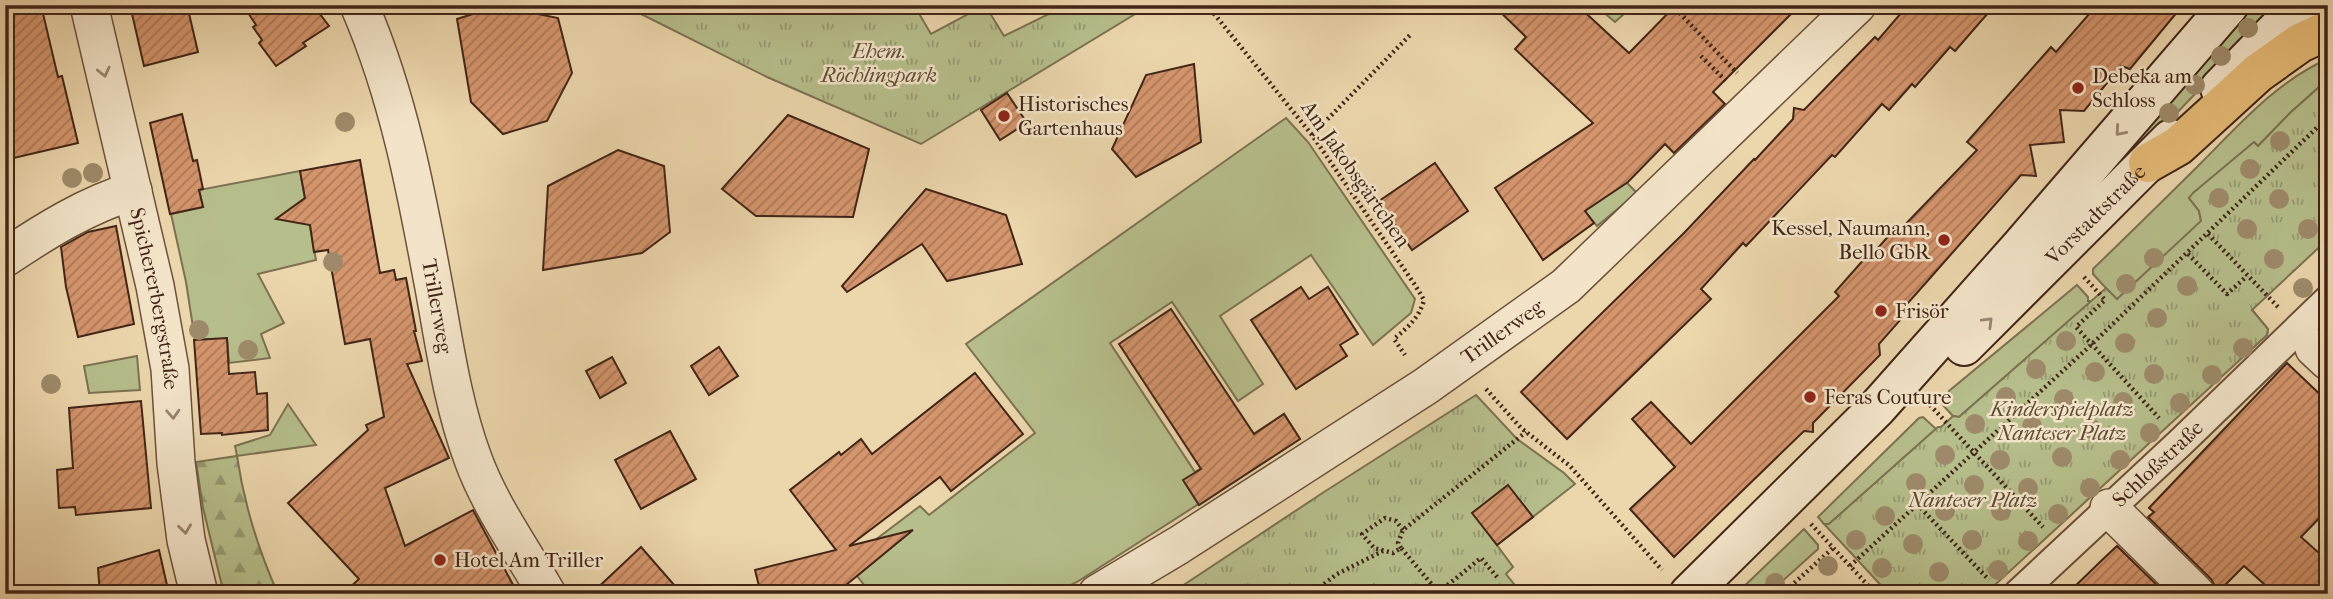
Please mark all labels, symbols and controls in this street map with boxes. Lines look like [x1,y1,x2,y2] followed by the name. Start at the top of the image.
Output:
[819,39,937,87] park label: Ehem. Röchlingpark
[2092,64,2192,112] place label: Debeka am Schloss
[96,66,111,78] one-way arrow
[2070,80,2086,96] marker: Debeka am Schloss
[1018,92,1129,140] place label: Historisches Gartenhaus
[1296,95,1416,252] street label: Am Jakobsgärtchen
[996,108,1012,124] marker: Historisches Gartenhaus
[2116,123,2128,136] one-way arrow
[2040,159,2151,270] street label: Vorstadtstraße
[125,205,183,390] street label: Spichererbergstraße
[1771,216,1931,264] place label: Kessel, Naumann, Bello GbR
[1936,232,1952,248] marker: Kessel, Naumann, Bello GbR
[417,257,458,356] street label: Trillerweg
[1456,294,1549,369] street label: Trillerweg
[1895,299,1949,323] place label: Frisör
[1873,303,1889,319] marker: Frisör
[1980,317,1993,330] one-way arrow
[1824,385,1951,409] place label: Feras Couture
[1802,389,1818,405] marker: Feras Couture
[1988,397,2134,445] park label: Kinderspielplatz Nanteser Platz
[165,409,180,420] one-way arrow
[2107,415,2208,512] street label: Schloßstraße
[1907,488,2038,512] park label: Nanteser Platz
[177,523,192,535] one-way arrow
[454,548,603,572] place label: Hotel Am Triller
[432,552,448,568] marker: Hotel Am Triller

